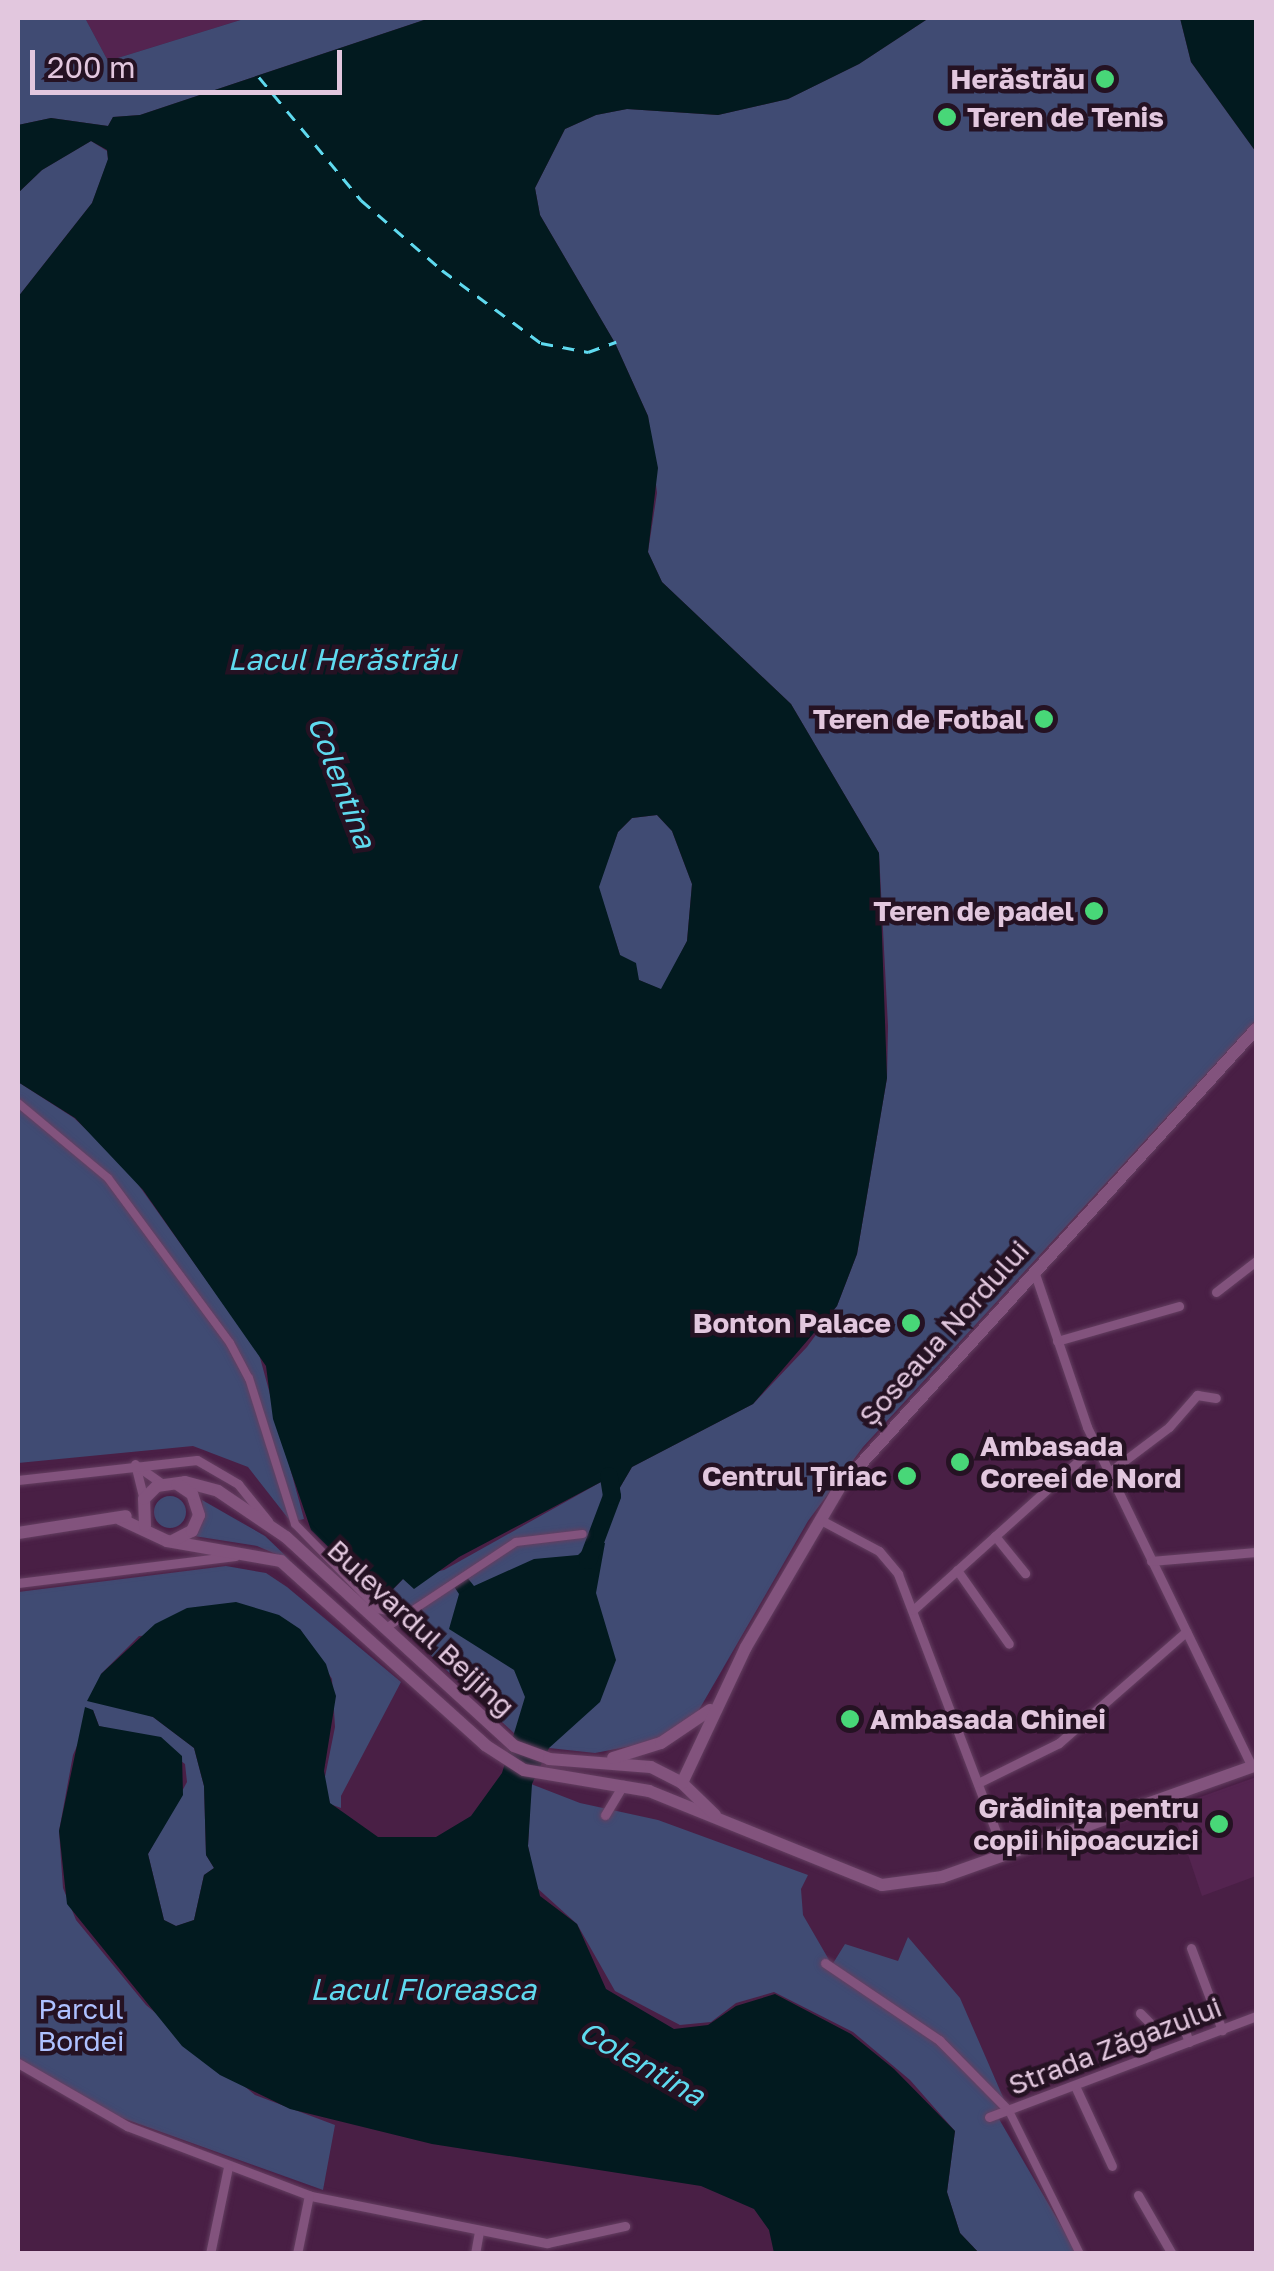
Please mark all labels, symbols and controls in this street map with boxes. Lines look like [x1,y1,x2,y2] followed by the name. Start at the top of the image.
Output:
[35,30,348,92] scale bar
[47,49,136,85] text: 200 m
[950,62,1085,96] place label: Herăstrău
[1094,68,1116,90] marker: Herăstrău
[967,100,1164,134] place label: Teren de Tenis
[936,106,958,128] marker: Teren de Tenis
[228,641,456,677] water label: Lacul Herăstrău
[813,702,1024,736] place label: Teren de Fotbal
[1033,708,1055,730] marker: Teren de Fotbal
[300,711,384,853] water label: Colentina
[873,894,1074,928] place label: Teren de padel
[1083,900,1105,922] marker: Teren de padel
[852,1233,1036,1433] street label: Șoseaua Nordului
[693,1306,891,1340] place label: Bonton Palace
[900,1312,922,1334] marker: Bonton Palace
[980,1429,1181,1495] place label: Ambasada Coreei de Nord
[949,1451,971,1473] marker: Ambasada Coreei de Nord
[702,1459,887,1493] place label: Centrul Țiriac
[896,1465,918,1487] marker: Centrul Țiriac
[321,1533,521,1723] street label: Bulevardul Beijing
[870,1702,1106,1736] place label: Ambasada Chinei
[839,1708,861,1730] marker: Ambasada Chinei
[973,1791,1199,1857] place label: Grădinița pentru copii hipoacuzici
[1208,1813,1230,1835] marker: Grădinița pentru copii hipoacuzici
[310,1971,536,2007] water label: Lacul Floreasca
[1004,1990,1226,2102] street label: Strada Zăgazului
[37,1992,125,2058] park label: Parcul Bordei
[573,2013,711,2113] water label: Colentina

